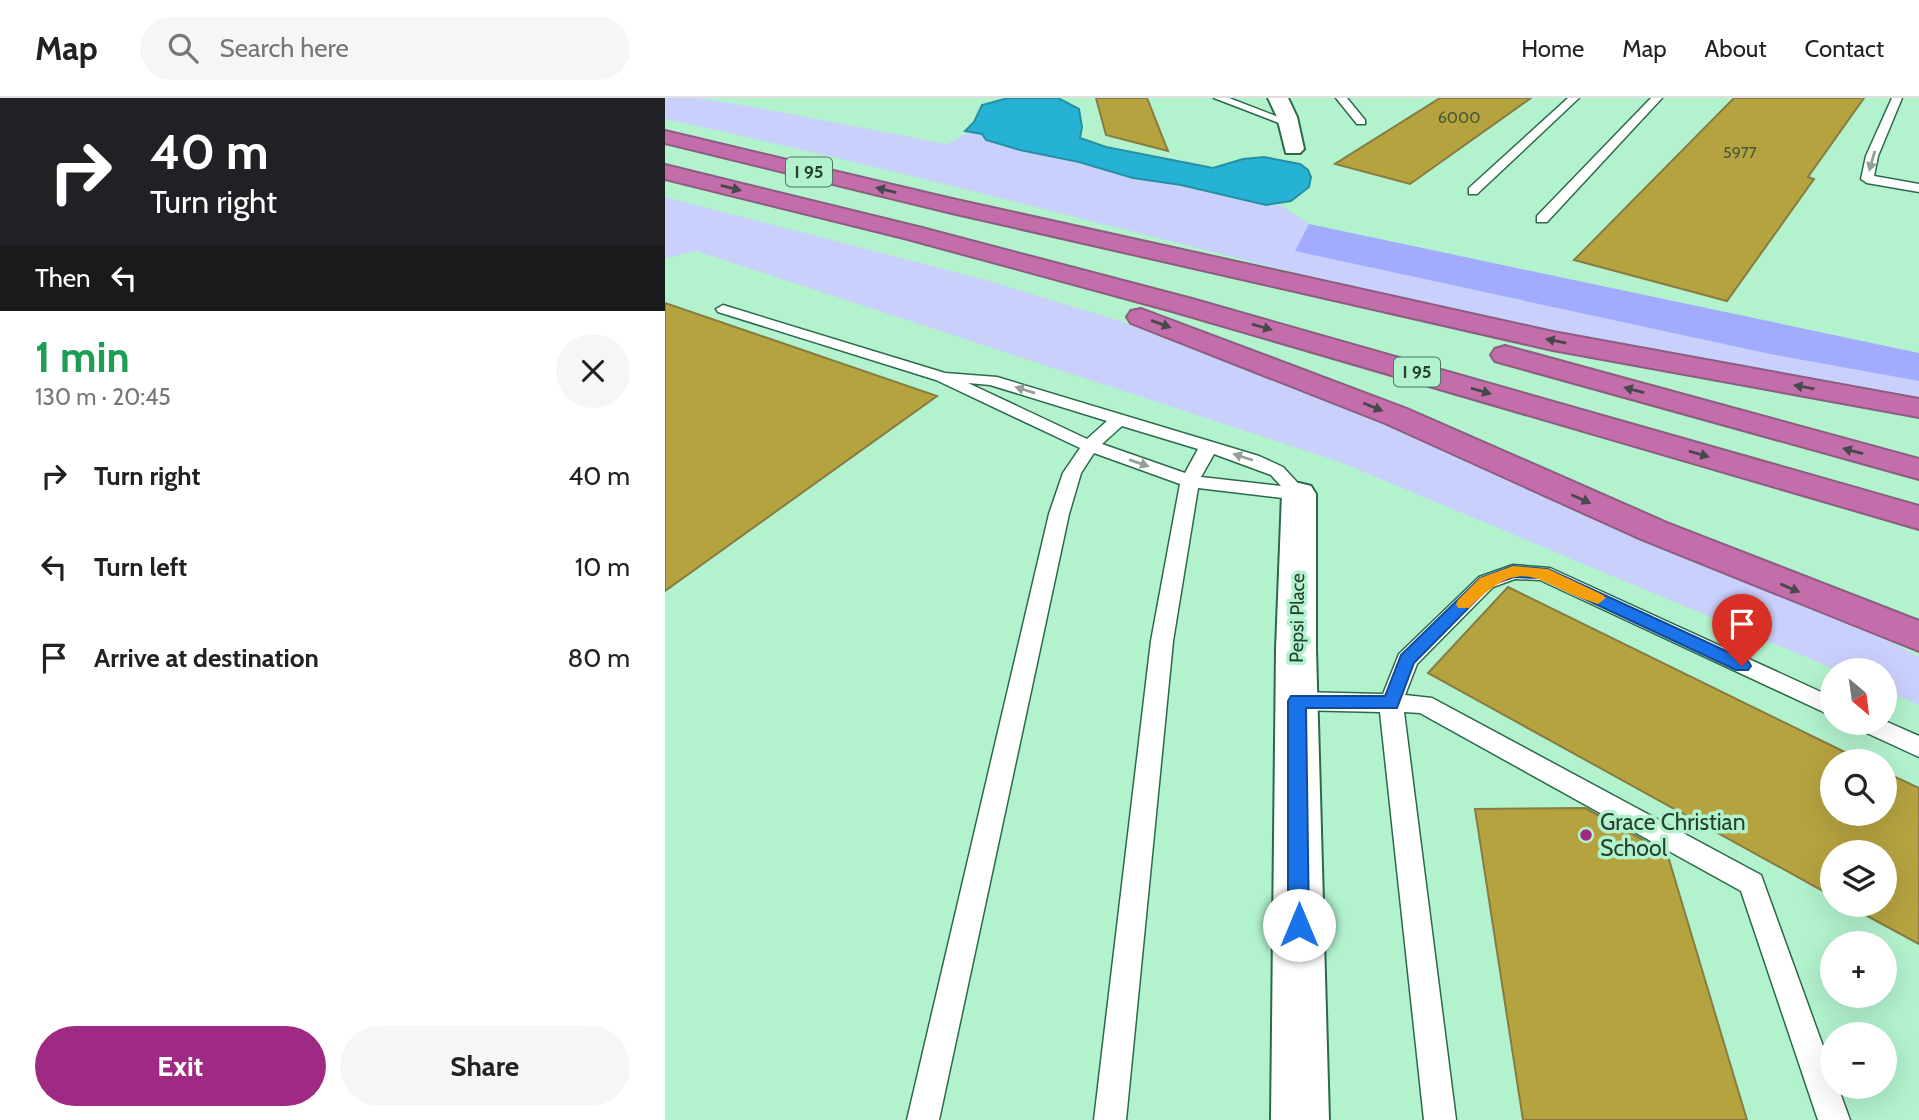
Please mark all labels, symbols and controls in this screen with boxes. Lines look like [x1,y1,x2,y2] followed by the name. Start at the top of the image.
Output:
[140,17,630,80] search box
[35,28,98,68] text: Map
[164,29,202,67] icon: search
[220,32,349,64] text: Search here
[1521,34,1584,63] text: Home
[1622,34,1667,63] text: Map
[1705,34,1767,63] text: About
[1805,34,1884,63] text: Contact
[1438,108,1480,127] house number: 6000
[150,122,269,181] text: 40 m
[35,126,126,217] icon: right
[1723,143,1757,162] house number: 5977
[1866,151,1876,172] one-way arrow
[786,158,832,186] road number: I 95
[150,182,277,221] text: Turn right
[720,183,742,194] one-way arrow
[875,184,897,195] one-way arrow
[105,259,143,297] icon: left
[35,262,91,294] text: Then
[1150,319,1171,330] one-way arrow
[1252,323,1273,333] one-way arrow
[35,331,130,383] text: 1 min
[556,334,630,408] button: close
[1545,335,1567,346] one-way arrow
[1394,358,1440,386] road number: I 95
[1792,382,1814,393] one-way arrow
[35,383,171,411] text: 130 m · 20:45
[1623,384,1645,395] one-way arrow
[1015,385,1036,395] one-way arrow
[1471,386,1492,396] one-way arrow
[1362,401,1383,412] one-way arrow
[1842,445,1863,455] one-way arrow
[1689,450,1710,460] one-way arrow
[1232,451,1253,462] one-way arrow
[35,457,73,495] icon: right
[1128,458,1149,469] one-way arrow
[94,460,200,492] text: Turn right
[568,460,630,492] text: 40 m
[1571,493,1591,505] one-way arrow
[35,548,73,586] icon: left
[94,551,187,583] text: Turn left
[575,551,630,583] text: 10 m
[1285,573,1309,663] street label: Pepsi Place
[1780,582,1801,593] one-way arrow
[1712,594,1772,666] pin
[1723,605,1761,643] icon: arrive
[35,639,73,677] icon: arrive
[94,642,319,674] text: Arrive at destination
[567,642,630,674] text: 80 m
[1820,658,1897,735] north arrow
[1820,658,1897,1099] map controls
[1820,749,1897,826] button: search
[1600,808,1746,862] place label: Grace Christian School
[1578,827,1594,843] marker: Grace Christian School
[1820,840,1897,917] button: layers
[1262,888,1336,962] position arrow
[1820,931,1897,1008] button: +
[1820,1022,1897,1099] button: −
[35,1026,326,1106] button: Exit
[340,1026,630,1106] button: Share

